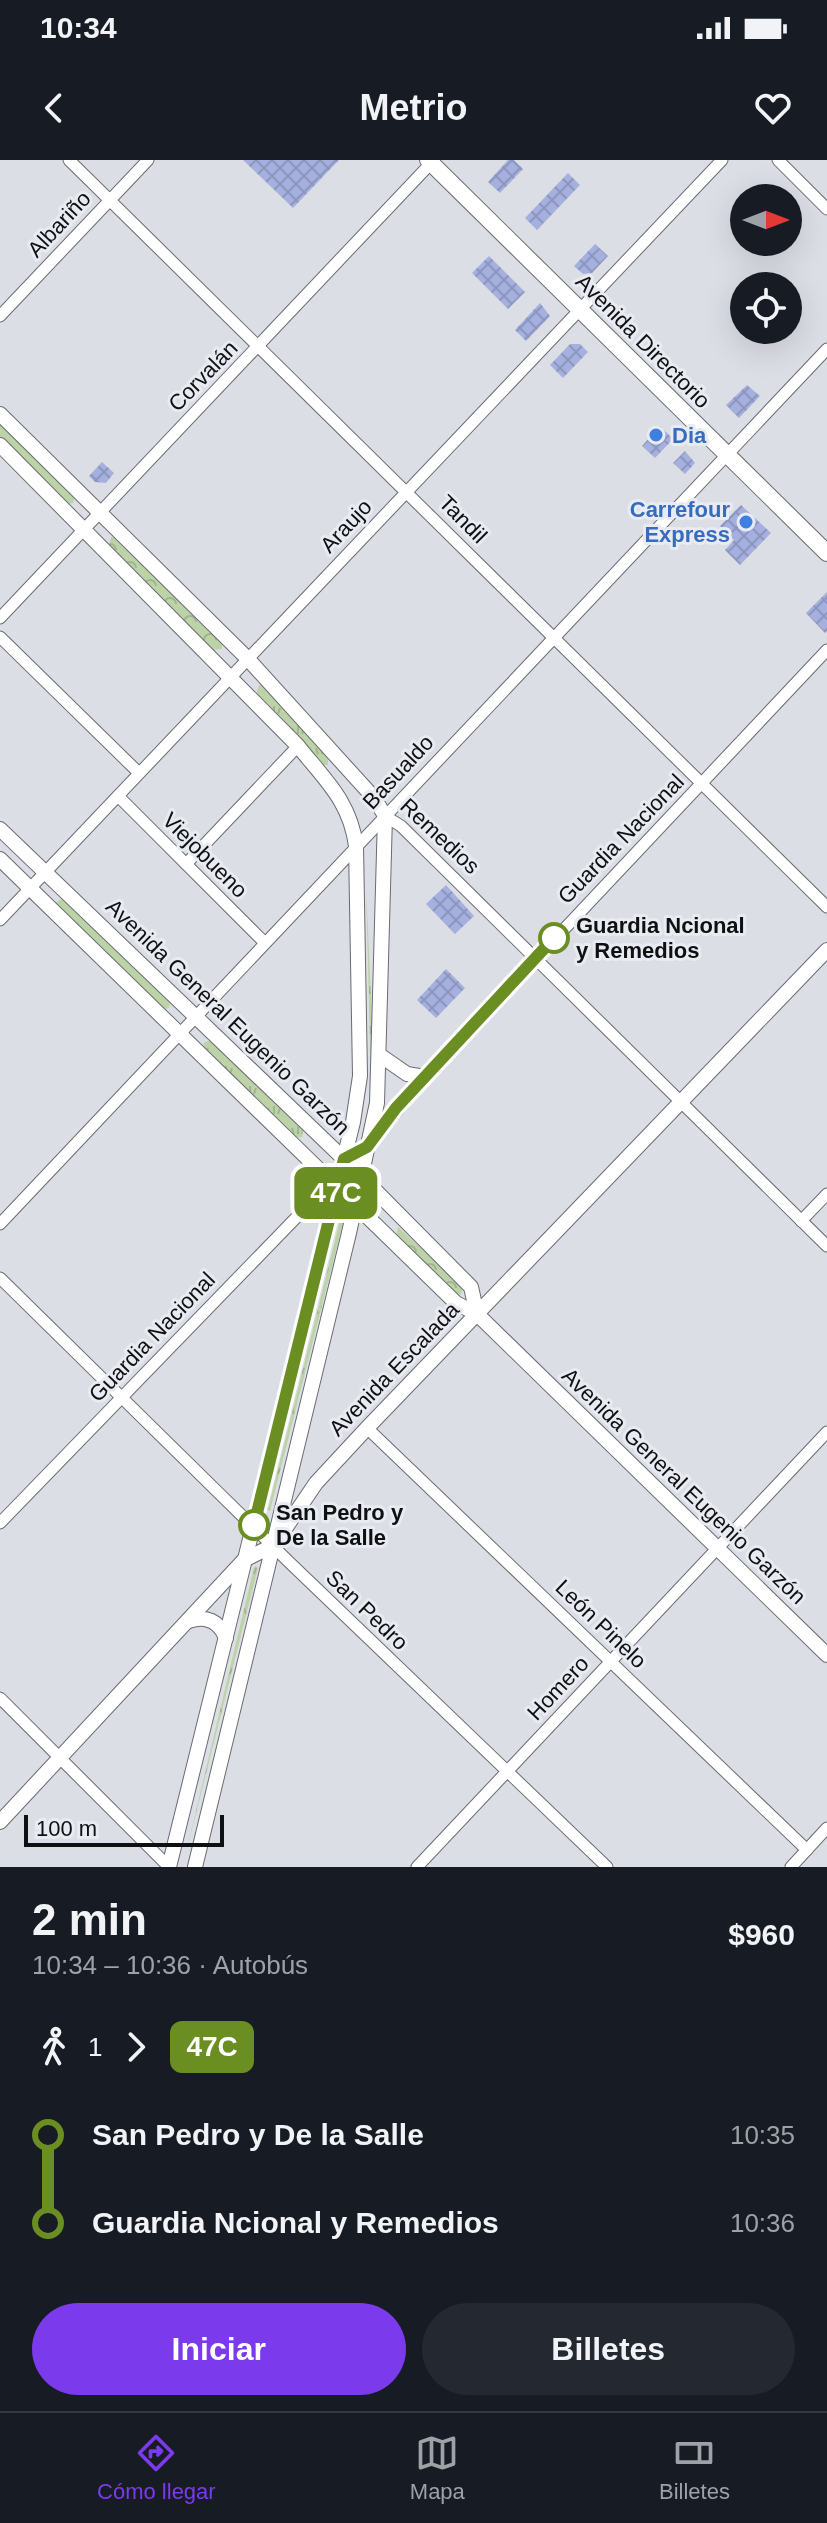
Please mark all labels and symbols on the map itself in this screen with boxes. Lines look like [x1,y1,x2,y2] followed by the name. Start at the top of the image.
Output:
[730,184,802,256] north arrow
[22,186,96,262] street label: Albariño
[571,269,715,413] street label: Avenida Directorio
[163,336,243,416] street label: Corvalán
[672,423,707,448] place label: Dia
[647,426,665,444] marker: Dia
[434,490,492,548] street label: Tandil
[315,494,377,558] street label: Araujo
[630,497,730,547] place label: Carrefour Express
[737,513,755,531] marker: Carrefour Express
[358,730,438,814] street label: Basualdo
[553,769,689,909] street label: Guardia Nacional
[395,793,485,879] street label: Remedios
[157,807,253,903] street label: Viejobueno
[101,894,355,1140] street label: Avenida General Eugenio Garzón
[576,913,745,963] place label: Guardia Ncional y Remedios
[539,923,569,953] marker: Guardia Ncional y Remedios
[290,1167,382,1219] line badge: 47C
[84,1267,220,1407] street label: Guardia Nacional
[324,1297,465,1441] street label: Avenida Escalada
[557,1363,811,1609] street label: Avenida General Eugenio Garzón
[276,1500,404,1550] place label: San Pedro y De la Salle
[239,1510,269,1540] marker: San Pedro y De la Salle
[321,1565,413,1655] street label: San Pedro
[551,1575,651,1673] street label: León Pinelo
[522,1651,594,1725] street label: Homero
[24,1811,224,1847] scale bar

